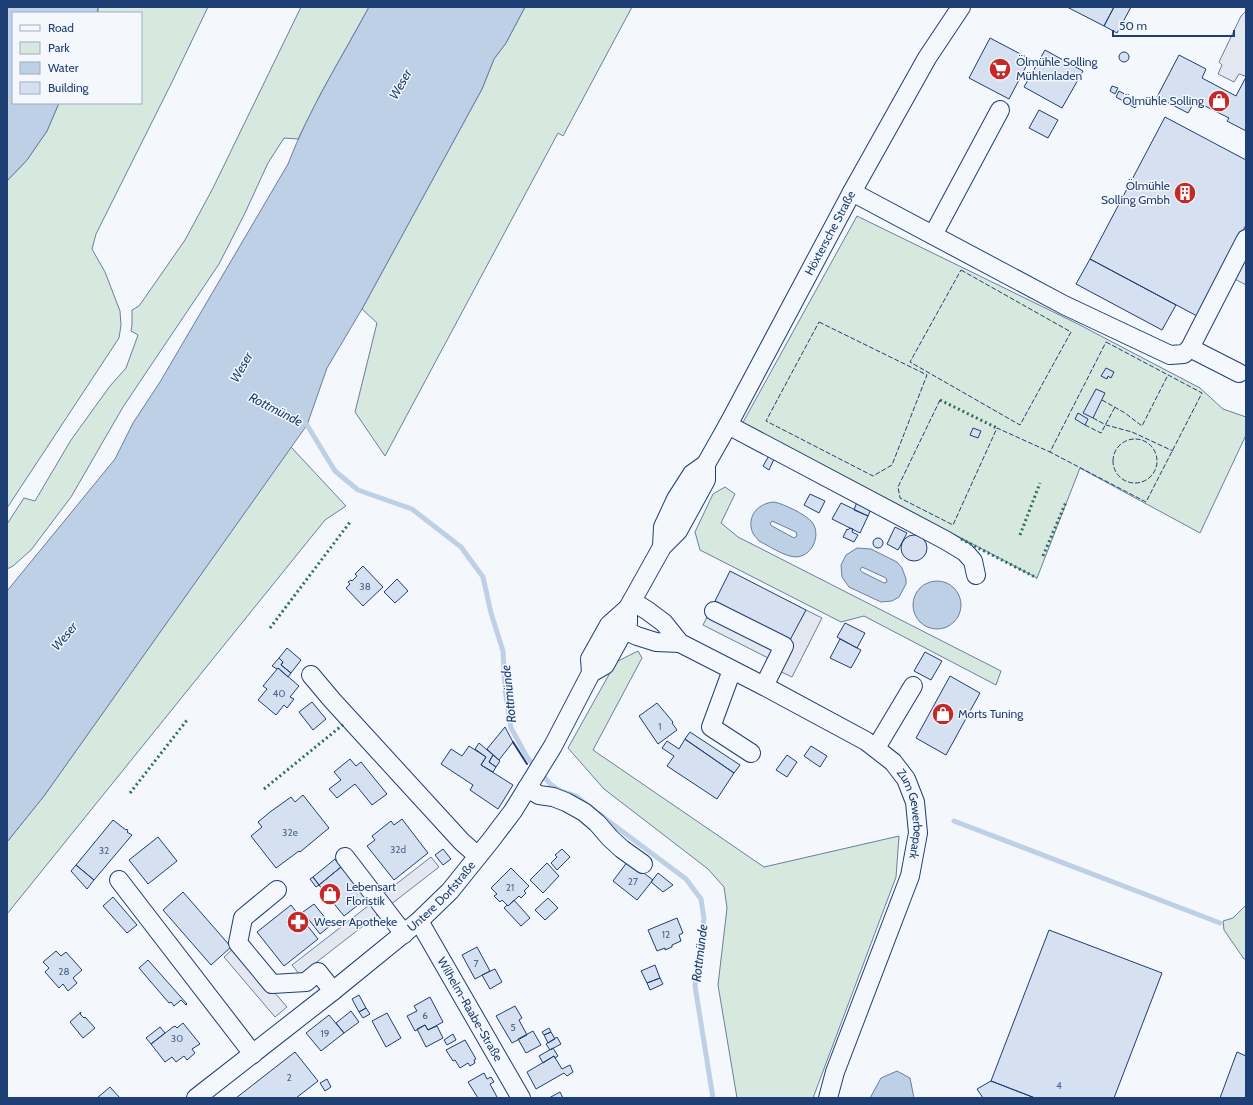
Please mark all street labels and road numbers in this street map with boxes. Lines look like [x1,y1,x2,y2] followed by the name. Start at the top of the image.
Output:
[801,188,858,278] street label: Höxtersche Straße
[894,766,926,861] street label: Zum Gewerbepark
[404,858,478,935] street label: Untere Dorfstraße
[434,954,506,1064] street label: Wilhelm-Raabe-Straße

